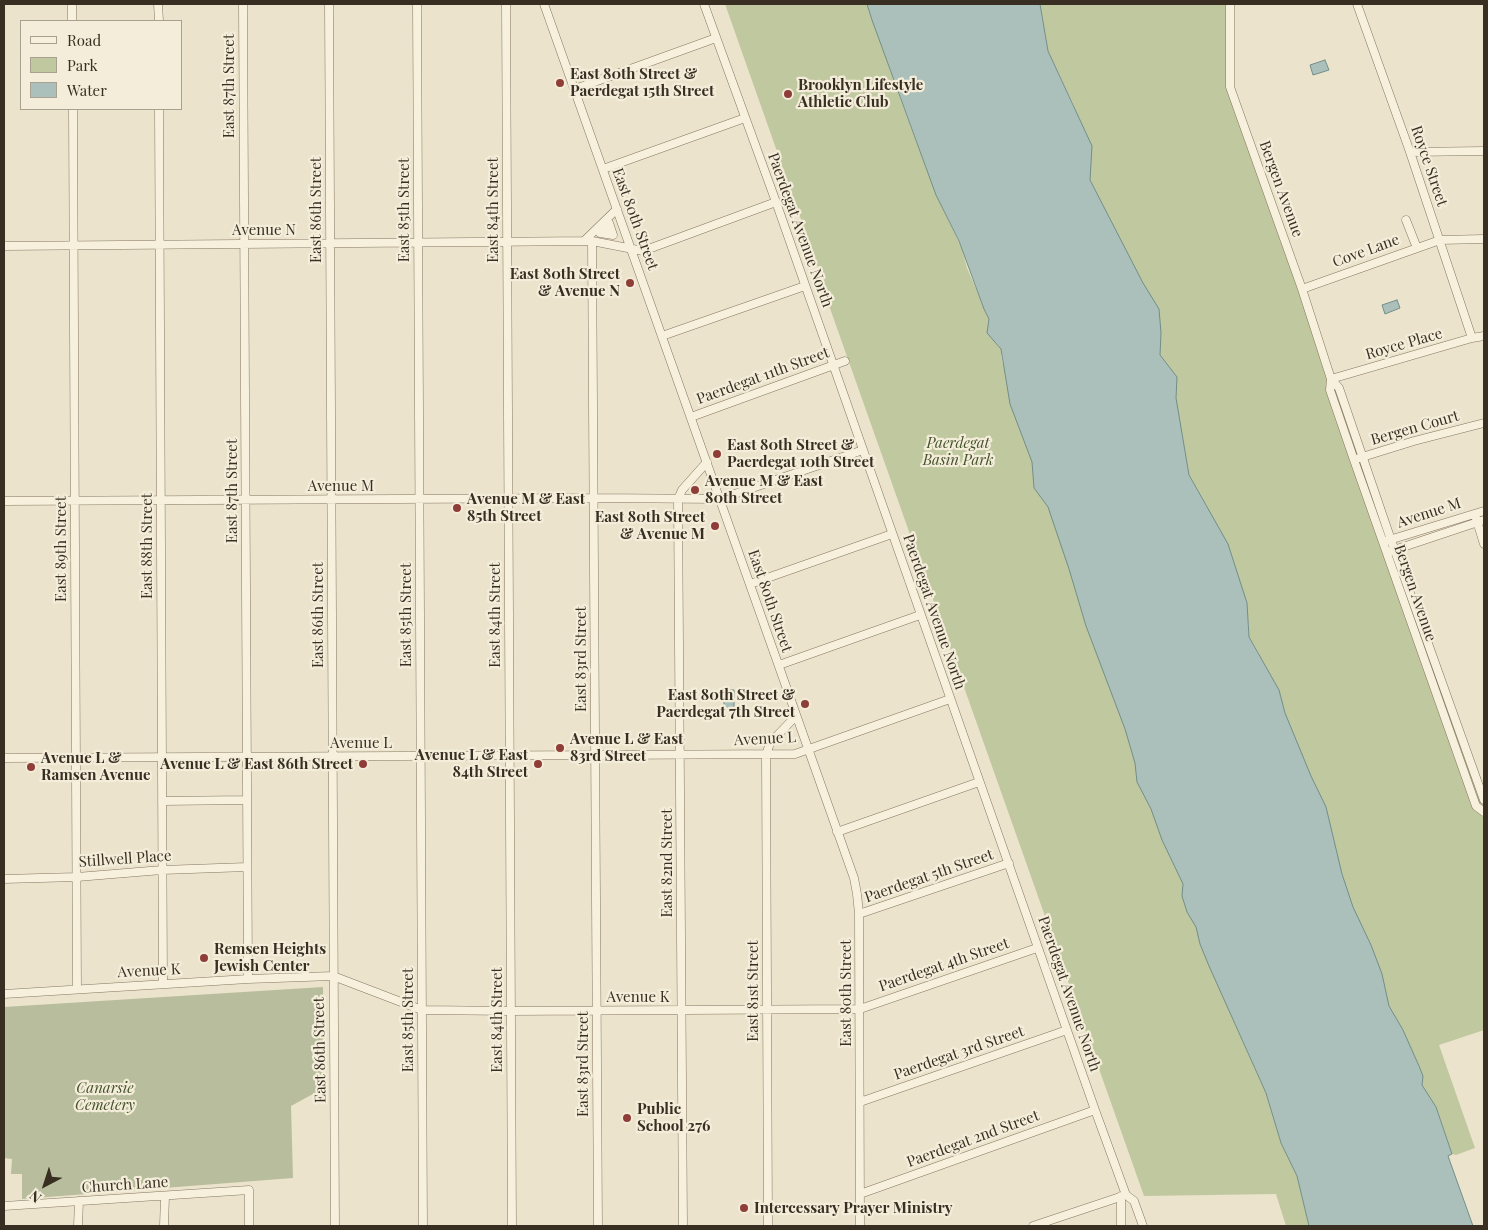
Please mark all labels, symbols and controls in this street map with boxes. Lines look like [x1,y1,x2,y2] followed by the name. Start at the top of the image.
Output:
[20,20,182,110] legend
[67,30,101,50] text: Road
[220,34,238,138] street label: East 87th Street
[67,55,98,75] text: Park
[570,65,714,100] place label: East 80th Street & Paerdegat 15th Street
[798,76,923,111] place label: Brooklyn Lifestyle Athletic Club
[554,77,566,89] marker: East 80th Street & Paerdegat 15th Street
[67,80,107,100] text: Water
[782,88,794,100] marker: Brooklyn Lifestyle Athletic Club
[1407,123,1451,209] street label: Royce Street
[1255,138,1307,240] street label: Bergen Avenue
[764,150,836,310] street label: Paerdegat Avenue North
[307,157,325,263] street label: East 86th Street
[484,157,502,263] street label: East 84th Street
[395,158,413,262] street label: East 85th Street
[608,166,662,272] street label: East 80th Street
[232,221,296,239] street label: Avenue N
[1330,231,1402,271] street label: Cove Lane
[510,265,620,300] place label: East 80th Street & Avenue N
[624,277,636,289] marker: East 80th Street & Avenue N
[1363,324,1445,364] street label: Royce Place
[694,344,832,408] street label: Paerdegat 11th Street
[1369,407,1461,449] street label: Bergen Court
[923,434,993,469] park label: Paerdegat Basin Park
[727,436,874,471] place label: East 80th Street & Paerdegat 10th Street
[223,439,241,543] street label: East 87th Street
[711,448,723,460] marker: East 80th Street & Paerdegat 10th Street
[705,472,823,507] place label: Avenue M & East 80th Street
[308,477,374,495] street label: Avenue M
[689,484,701,496] marker: Avenue M & East 80th Street
[467,490,585,525] place label: Avenue M & East 85th Street
[138,493,156,599] street label: East 88th Street
[1395,494,1463,532] street label: Avenue M
[52,496,70,602] street label: East 89th Street
[451,502,463,514] marker: Avenue M & East 85th Street
[595,508,705,543] place label: East 80th Street & Avenue M
[709,520,721,532] marker: East 80th Street & Avenue M
[899,532,969,692] street label: Paerdegat Avenue North
[1390,542,1440,644] street label: Bergen Avenue
[744,547,796,655] street label: East 80th Street
[309,562,327,668] street label: East 86th Street
[486,562,504,668] street label: East 84th Street
[397,563,415,667] street label: East 85th Street
[572,606,590,712] street label: East 83rd Street
[656,686,795,721] place label: East 80th Street & Paerdegat 7th Street
[799,698,811,710] marker: East 80th Street & Paerdegat 7th Street
[734,728,796,750] street label: Avenue L
[570,730,683,765] place label: Avenue L & East 83rd Street
[330,734,392,752] street label: Avenue L
[554,742,566,754] marker: Avenue L & East 83rd Street
[415,746,528,781] place label: Avenue L & East 84th Street
[41,749,151,784] place label: Avenue L & Ramsen Avenue
[160,755,353,773] place label: Avenue L & East 86th Street
[357,758,369,770] marker: Avenue L & East 86th Street
[532,758,544,770] marker: Avenue L & East 84th Street
[25,761,37,773] marker: Avenue L & Ramsen Avenue
[658,808,676,918] street label: East 82nd Street
[862,846,996,906] street label: Paerdegat 5th Street
[78,847,172,871] street label: Stillwell Place
[1034,914,1104,1074] street label: Paerdegat Avenue North
[877,934,1011,996] street label: Paerdegat 4th Street
[837,939,855,1047] street label: East 80th Street
[214,940,326,975] place label: Remsen Heights Jewish Center
[744,940,762,1042] street label: East 81st Street
[198,952,210,964] marker: Remsen Heights Jewish Center
[117,960,181,982] street label: Avenue K
[488,967,506,1073] street label: East 84th Street
[399,968,417,1072] street label: East 85th Street
[606,988,670,1006] street label: Avenue K
[310,997,330,1103] street label: East 86th Street
[574,1011,592,1117] street label: East 83rd Street
[892,1022,1026,1084] street label: Paerdegat 3rd Street
[75,1079,135,1114] park label: Canarsie Cemetery
[637,1100,710,1135] place label: Public School 276
[904,1107,1042,1171] street label: Paerdegat 2nd Street
[621,1112,633,1124] marker: Public School 276
[20,1160,70,1210] north arrow
[81,1173,169,1197] street label: Church Lane
[25,1186,45,1207] text: N
[754,1199,953,1217] place label: Intercessary Prayer Ministry
[738,1202,750,1214] marker: Intercessary Prayer Ministry

